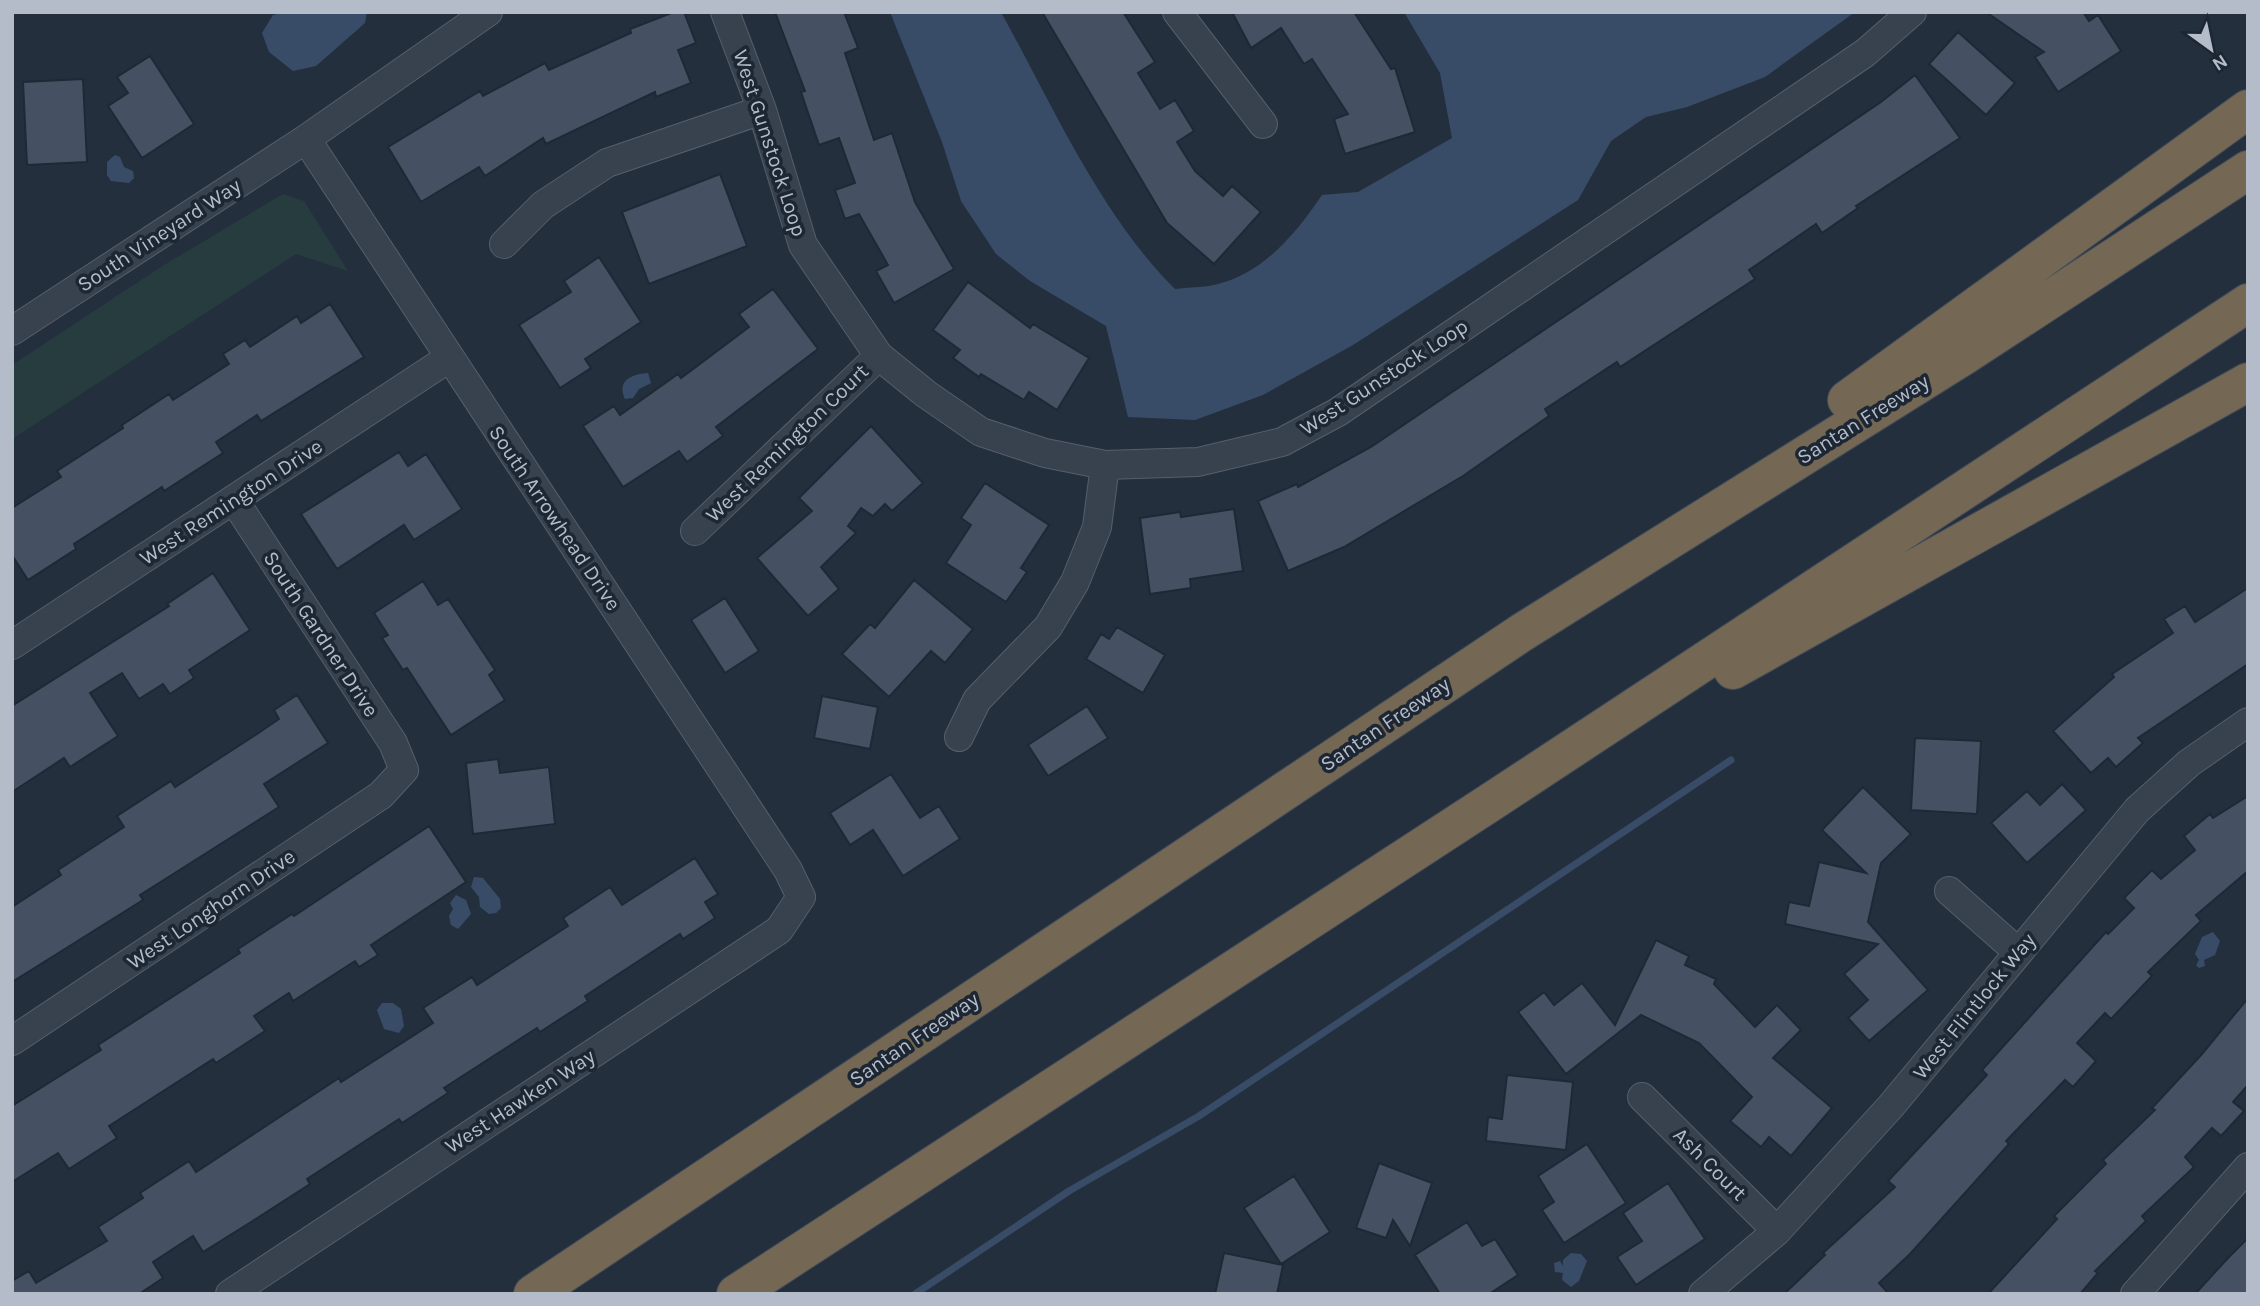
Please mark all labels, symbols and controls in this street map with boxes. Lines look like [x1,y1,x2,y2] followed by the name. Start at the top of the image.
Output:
[2176,14,2246,84] north arrow
[728,47,812,239] street label: West Gunstock Loop
[2208,49,2231,75] text: N
[73,173,245,297] street label: South Vineyard Way
[1296,314,1472,440] street label: West Gunstock Loop
[701,359,873,527] street label: West Remington Court
[1793,369,1933,469] street label: Santan Freeway
[484,421,626,615] street label: South Arrowhead Drive
[135,434,327,570] street label: West Remington Drive
[258,547,384,721] street label: South Gardner Drive
[1316,672,1454,776] street label: Santan Freeway
[123,844,299,974] street label: West Longhorn Drive
[1908,928,2040,1084] street label: West Flintlock Way
[845,987,983,1091] street label: Santan Freeway
[441,1044,599,1158] street label: West Hawken Way
[1669,1123,1752,1206] street label: Ash Court

